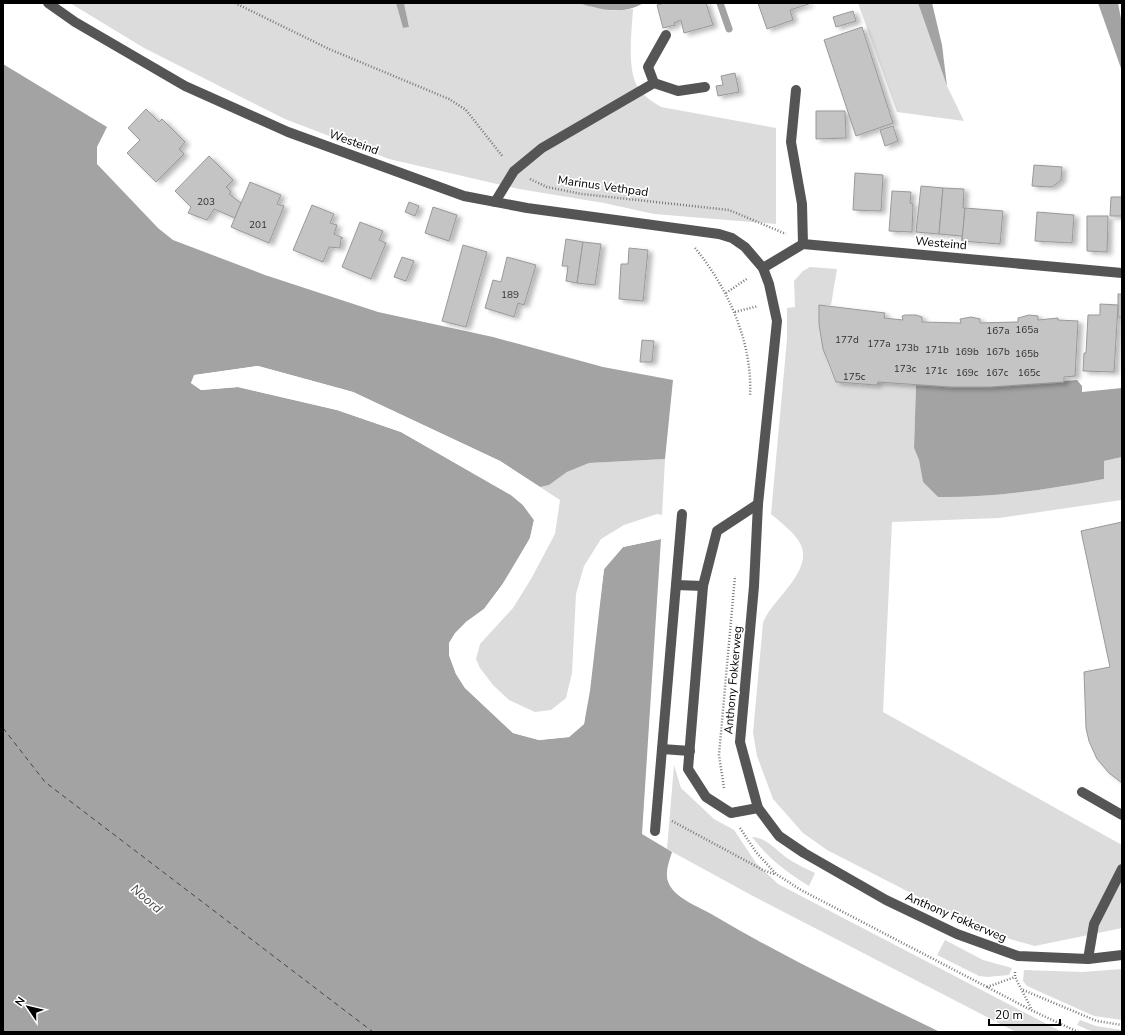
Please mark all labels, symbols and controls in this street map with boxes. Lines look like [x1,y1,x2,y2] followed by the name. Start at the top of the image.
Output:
[327,126,381,158] street label: Westeind
[557,172,649,200] street label: Marinus Vethpad
[197,195,215,209] house number: 203
[249,218,267,232] house number: 201
[915,233,967,253] street label: Westeind
[501,288,519,302] house number: 189
[1015,323,1039,337] house number: 165a
[986,324,1010,338] house number: 167a
[835,333,859,347] house number: 177d
[867,337,891,351] house number: 177a
[895,341,919,355] house number: 173b
[925,343,949,357] house number: 171b
[955,345,979,359] house number: 169b
[986,345,1010,359] house number: 167b
[1015,347,1039,361] house number: 165b
[894,362,917,376] house number: 173c
[925,364,948,378] house number: 171c
[956,366,979,380] house number: 169c
[986,366,1009,380] house number: 167c
[1018,366,1041,380] house number: 165c
[843,370,866,384] house number: 175c
[720,625,746,735] street label: Anthony Fokkerweg
[127,880,166,918] water label: Noord
[903,888,1009,946] street label: Anthony Fokkerweg
[8,987,48,1027] north arrow
[12,994,29,1009] text: N
[989,1001,1060,1027] scale bar
[995,1007,1023,1023] text: 20 m

